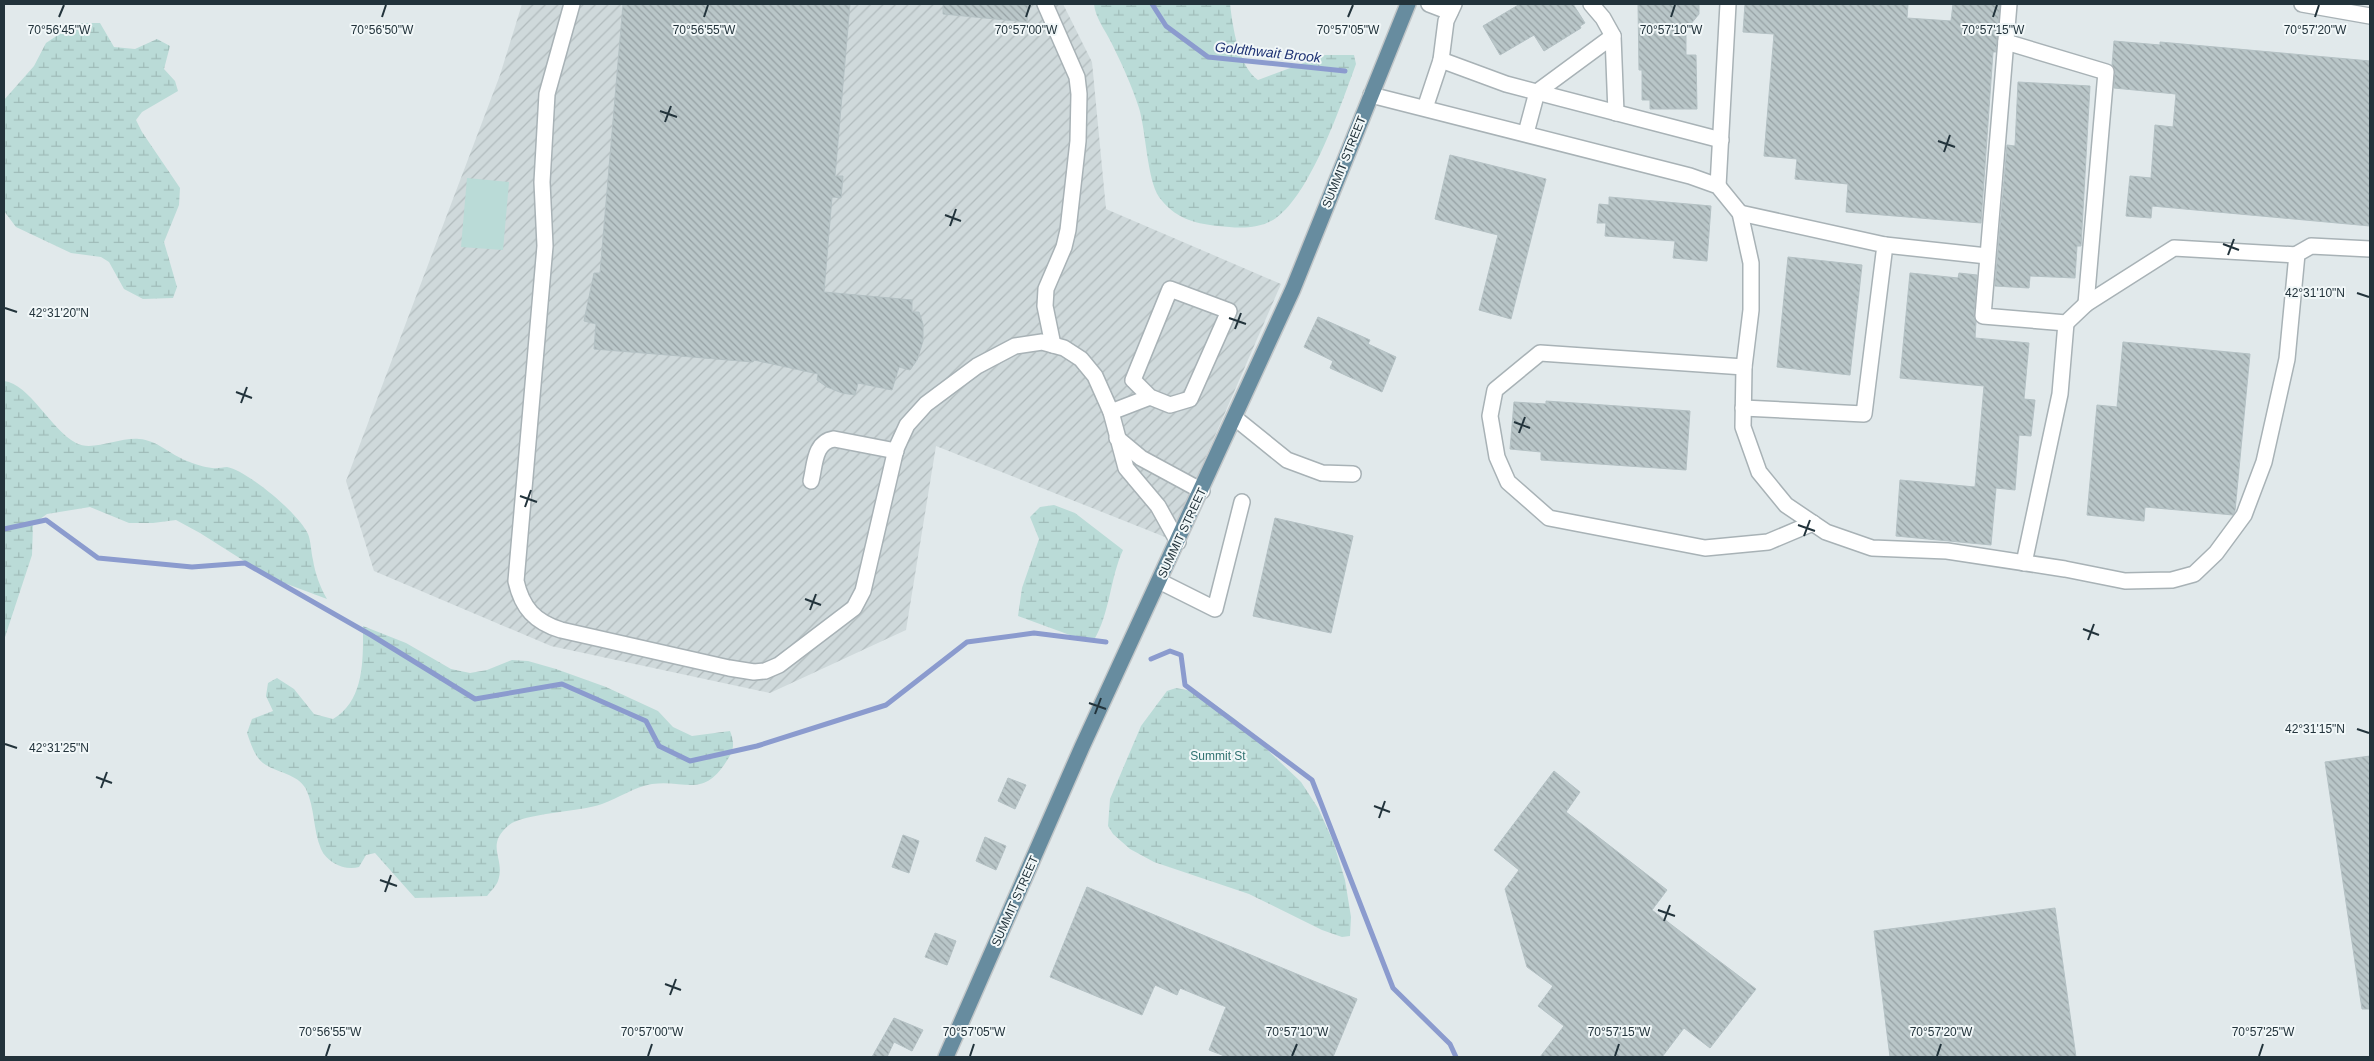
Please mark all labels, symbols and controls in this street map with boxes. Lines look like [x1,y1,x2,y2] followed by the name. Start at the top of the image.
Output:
[28,23,91,37] text: 70°56'45"W
[351,23,414,37] text: 70°56'50"W
[673,23,736,37] text: 70°56'55"W
[995,23,1058,37] text: 70°57'00"W
[1317,23,1380,37] text: 70°57'05"W
[1640,23,1703,37] text: 70°57'10"W
[1962,23,2025,37] text: 70°57'15"W
[2284,23,2347,37] text: 70°57'20"W
[1214,38,1323,66] water label: Goldthwait Brook
[1319,113,1369,210] street label: SUMMIT STREET
[2285,286,2345,300] text: 42°31'10"N
[29,306,89,320] text: 42°31'20"N
[1155,485,1209,580] street label: SUMMIT STREET
[2285,722,2345,736] text: 42°31'15"N
[29,741,89,755] text: 42°31'25"N
[1190,749,1246,763] park label: Summit St
[989,853,1042,949] street label: SUMMIT STREET
[299,1025,362,1039] text: 70°56'55"W
[621,1025,684,1039] text: 70°57'00"W
[943,1025,1006,1039] text: 70°57'05"W
[1266,1025,1329,1039] text: 70°57'10"W
[1588,1025,1651,1039] text: 70°57'15"W
[1910,1025,1973,1039] text: 70°57'20"W
[2232,1025,2295,1039] text: 70°57'25"W

